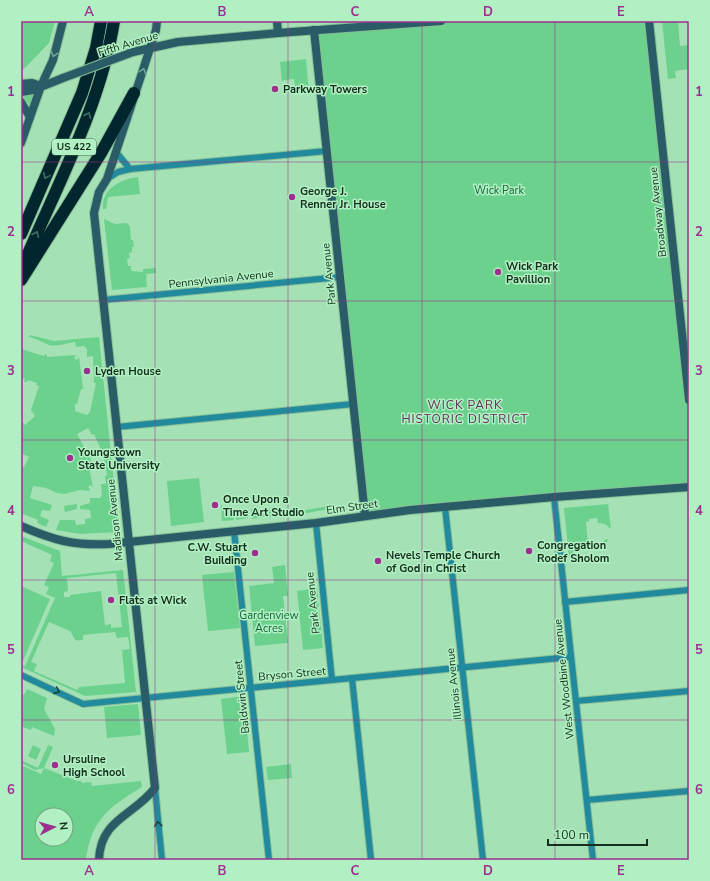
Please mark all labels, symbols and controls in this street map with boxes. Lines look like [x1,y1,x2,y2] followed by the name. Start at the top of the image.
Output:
[84,3,94,21] text: A
[218,3,227,21] text: B
[351,3,360,21] text: C
[483,3,493,21] text: D
[617,3,625,21] text: E
[96,28,160,60] street label: Fifth Avenue
[50,51,59,58] one-way arrow
[138,67,147,74] one-way arrow
[283,82,367,97] place label: Parkway Towers
[7,83,15,101] text: 1
[695,83,703,101] text: 1
[270,84,280,94] marker: Parkway Towers
[83,111,91,119] one-way arrow
[52,139,96,155] road number: US 422
[646,166,670,258] street label: Broadway Avenue
[43,172,51,179] one-way arrow
[474,183,525,198] park label: Wick Park
[300,184,386,212] place label: George J. Renner Jr. House
[287,192,297,202] marker: George J. Renner Jr. House
[7,223,15,241] text: 2
[695,223,703,241] text: 2
[31,230,39,238] one-way arrow
[318,242,340,306] street label: Park Avenue
[506,259,559,287] place label: Wick Park Pavillion
[168,266,274,292] street label: Pennsylvania Avenue
[493,267,503,277] marker: Wick Park Pavillion
[7,362,15,380] text: 3
[695,362,703,380] text: 3
[95,364,161,379] place label: Lyden House
[82,366,92,376] marker: Lyden House
[401,397,529,427] district label: WICK PARK HISTORIC DISTRICT
[77,445,160,473] place label: Youngstown State University
[65,453,75,463] marker: Youngstown State University
[103,478,127,562] street label: Madison Avenue
[223,492,304,520] place label: Once Upon a Time Art Studio
[325,496,379,518] street label: Elm Street
[210,500,220,510] marker: Once Upon a Time Art Studio
[7,502,15,520] text: 4
[695,502,703,520] text: 4
[537,538,609,566] place label: Congregation Rodef Sholom
[188,540,248,568] place label: C.W. Stuart Building
[524,546,534,556] marker: Congregation Rodef Sholom
[250,548,260,558] marker: C.W. Stuart Building
[386,548,500,576] place label: Nevels Temple Church of God in Christ
[373,556,383,566] marker: Nevels Temple Church of God in Christ
[302,571,324,635] street label: Park Avenue
[119,593,188,608] place label: Flats at Wick
[106,595,116,605] marker: Flats at Wick
[239,608,299,636] park label: Gardenview Acres
[550,618,578,740] street label: West Woodbine Avenue
[7,641,15,659] text: 5
[695,641,703,659] text: 5
[443,647,465,721] street label: Illinois Avenue
[231,659,253,734] street label: Baldwin Street
[258,664,327,684] street label: Bryson Street
[53,687,60,695] one-way arrow
[63,752,126,780] place label: Ursuline High School
[50,760,60,770] marker: Ursuline High School
[7,781,15,799] text: 6
[695,781,703,799] text: 6
[34,807,74,847] north arrow
[56,821,71,831] text: N
[154,821,163,827] one-way arrow
[548,821,647,847] scale bar
[554,827,589,843] text: 100 m
[84,862,94,880] text: A
[218,862,227,880] text: B
[351,862,360,880] text: C
[483,862,493,880] text: D
[617,862,625,880] text: E

